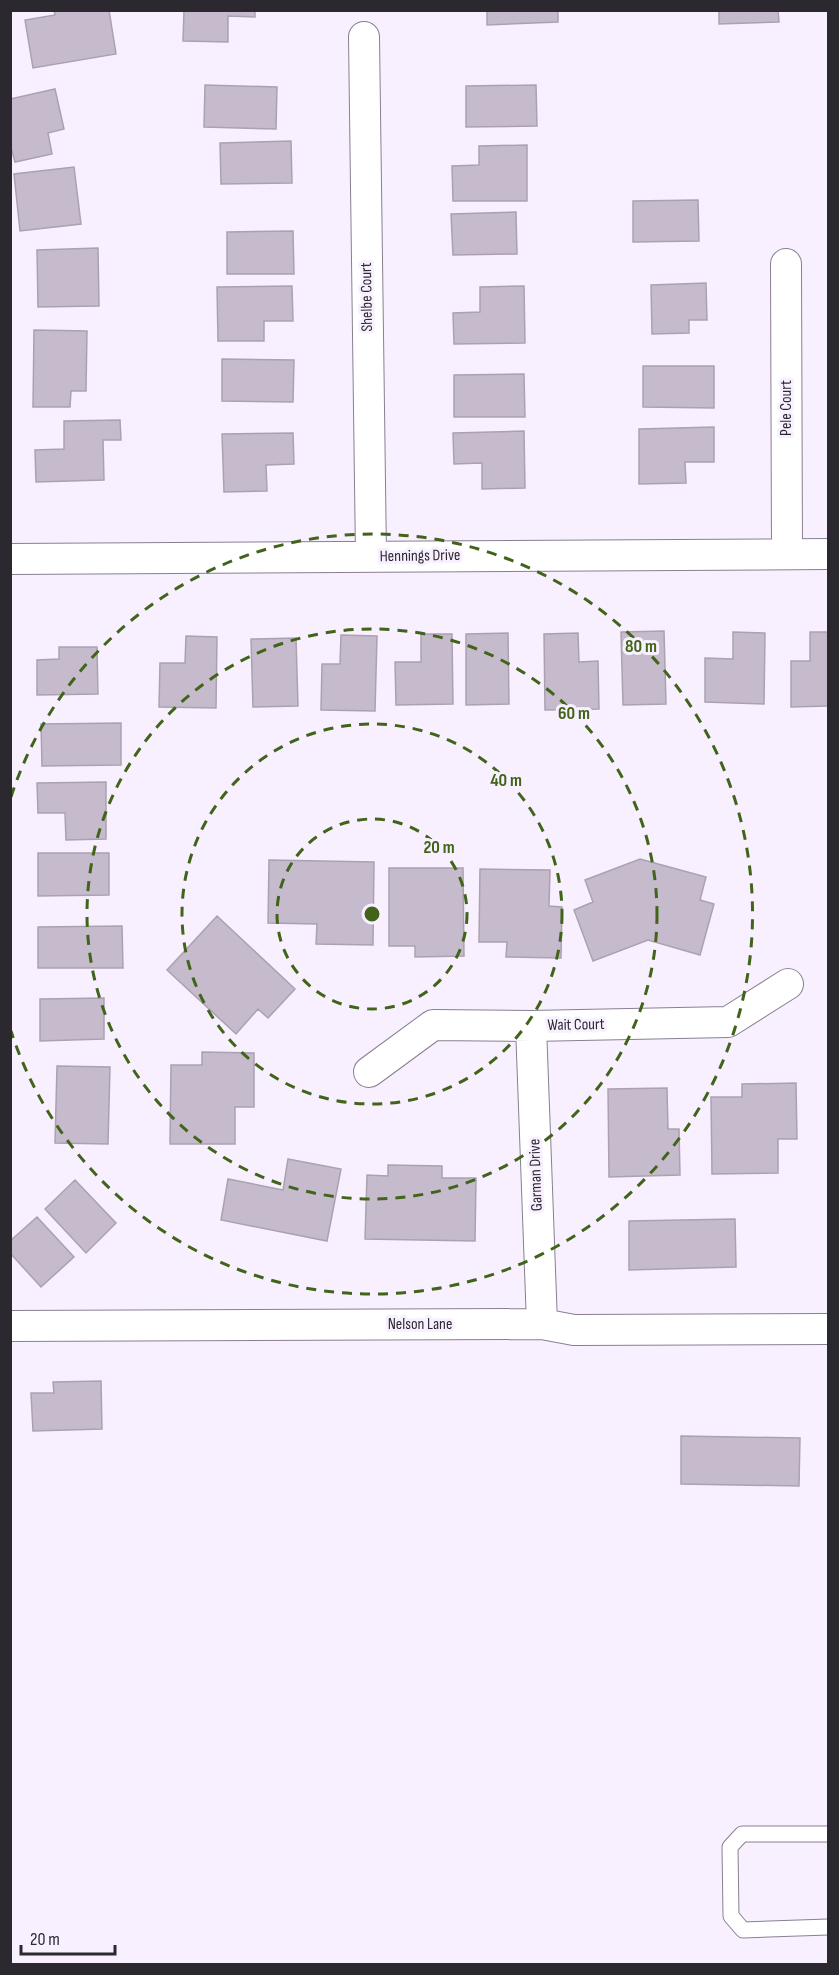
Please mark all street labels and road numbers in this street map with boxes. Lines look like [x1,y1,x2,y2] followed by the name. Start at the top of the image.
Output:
[357,262,377,332] street label: Shelbe Court
[777,380,796,436] street label: Pele Court
[379,546,461,566] street label: Hennings Drive
[547,1015,605,1035] street label: Wait Court
[525,1138,547,1212] street label: Garman Drive
[388,1315,452,1334] street label: Nelson Lane

